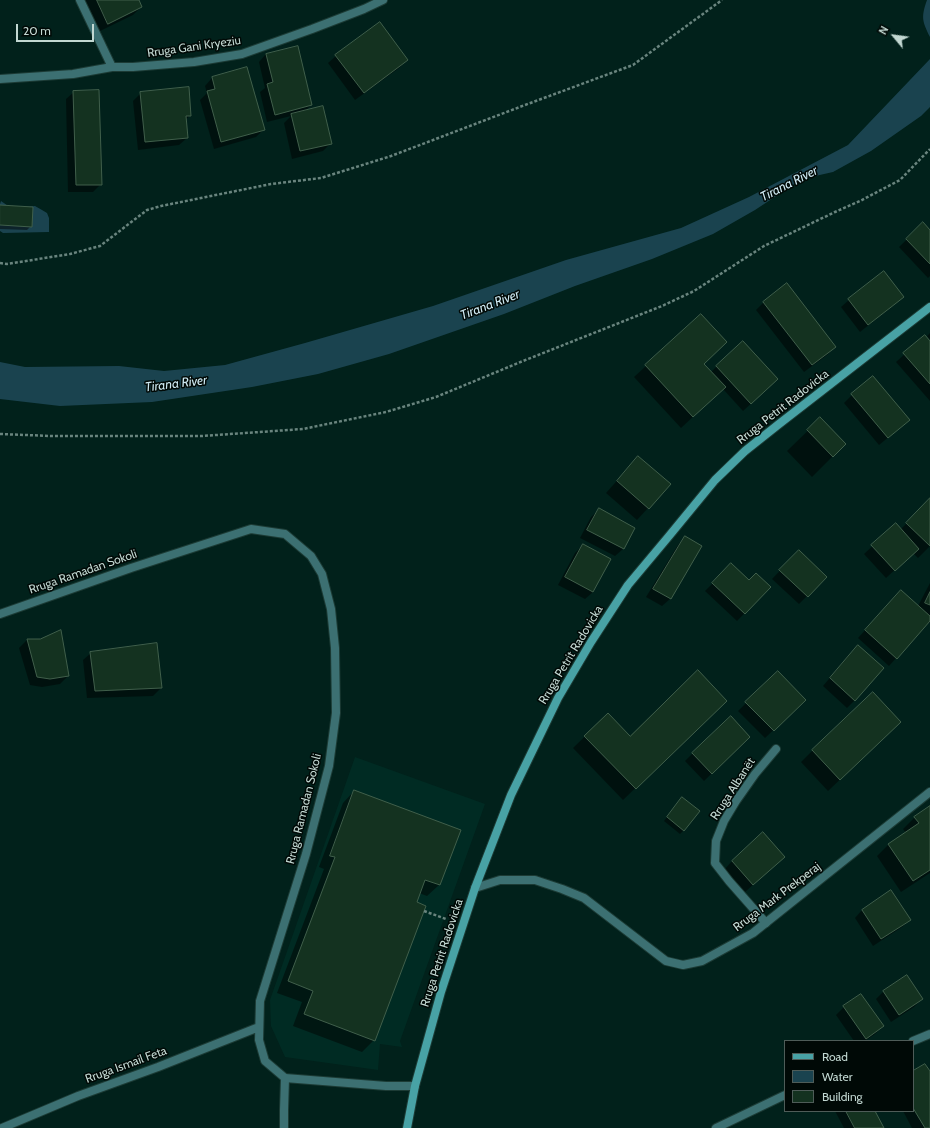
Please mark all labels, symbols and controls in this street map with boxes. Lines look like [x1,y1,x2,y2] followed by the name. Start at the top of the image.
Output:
[18,16,96,42] scale bar
[874,16,914,56] north arrow
[23,23,51,38] text: 20 m
[875,23,892,37] text: N
[146,33,242,61] street label: Rruga Gani Kryeziu
[758,163,820,205] water label: Tirana River
[458,287,522,323] water label: Tirana River
[734,367,832,447] street label: Rruga Petrit Radovicka
[144,372,208,396] water label: Tirana River
[27,547,139,597] street label: Rruga Ramadan Sokoli
[536,603,606,707] street label: Rruga Petrit Radovicka
[283,752,325,866] street label: Rruga Ramadan Sokoli
[708,755,758,823] street label: Rruga Albanët
[730,859,824,935] street label: Rruga Mark Prekperaj
[418,897,466,1009] street label: Rruga Petrit Radovicka
[784,1040,914,1112] legend
[83,1044,169,1086] street label: Rruga Ismail Feta
[822,1049,848,1064] text: Road
[822,1069,852,1084] text: Water
[822,1089,863,1104] text: Building

